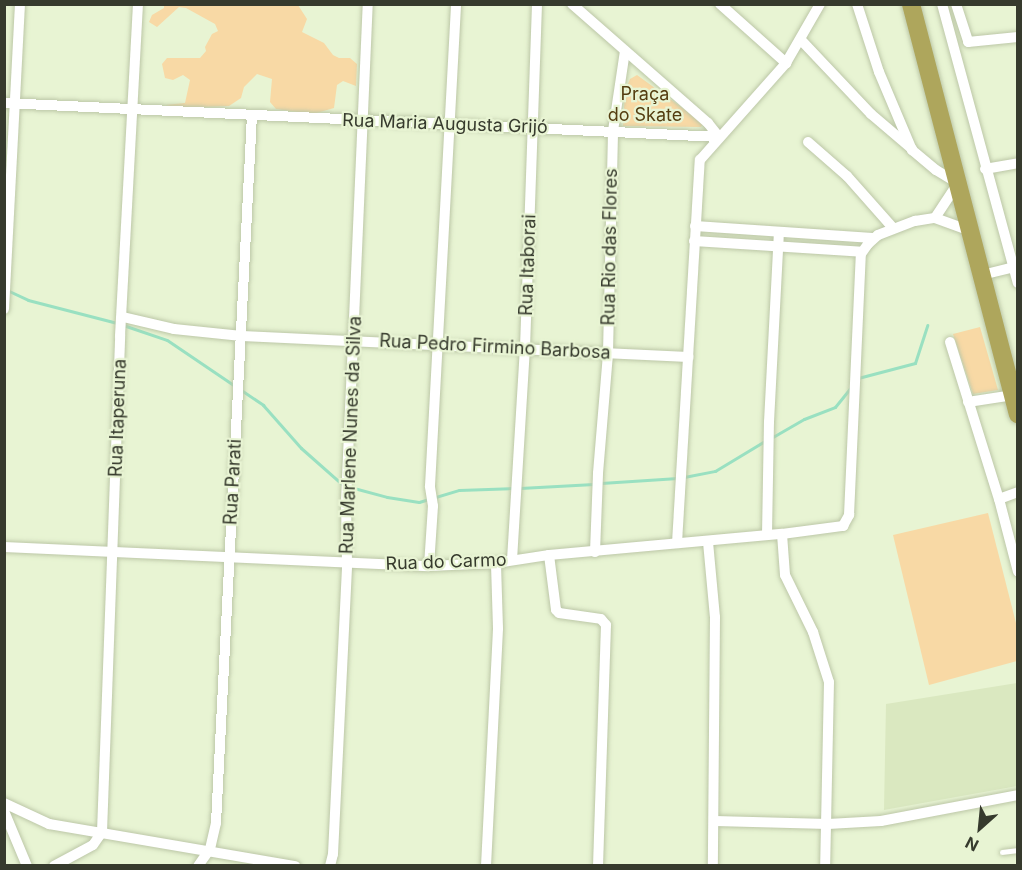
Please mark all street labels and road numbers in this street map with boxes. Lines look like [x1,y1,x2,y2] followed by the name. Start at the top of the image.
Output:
[342,110,548,138] street label: Rua Maria Augusta Grijó
[598,168,622,326] street label: Rua Rio das Flores
[515,214,541,316] street label: Rua Itaborai
[336,315,366,555] street label: Rua Marlene Nunes da Silva
[379,330,611,364] street label: Rua Pedro Firmino Barbosa
[105,359,131,477] street label: Rua Itaperuna
[220,438,246,526] street label: Rua Parati
[385,549,507,575] street label: Rua do Carmo

